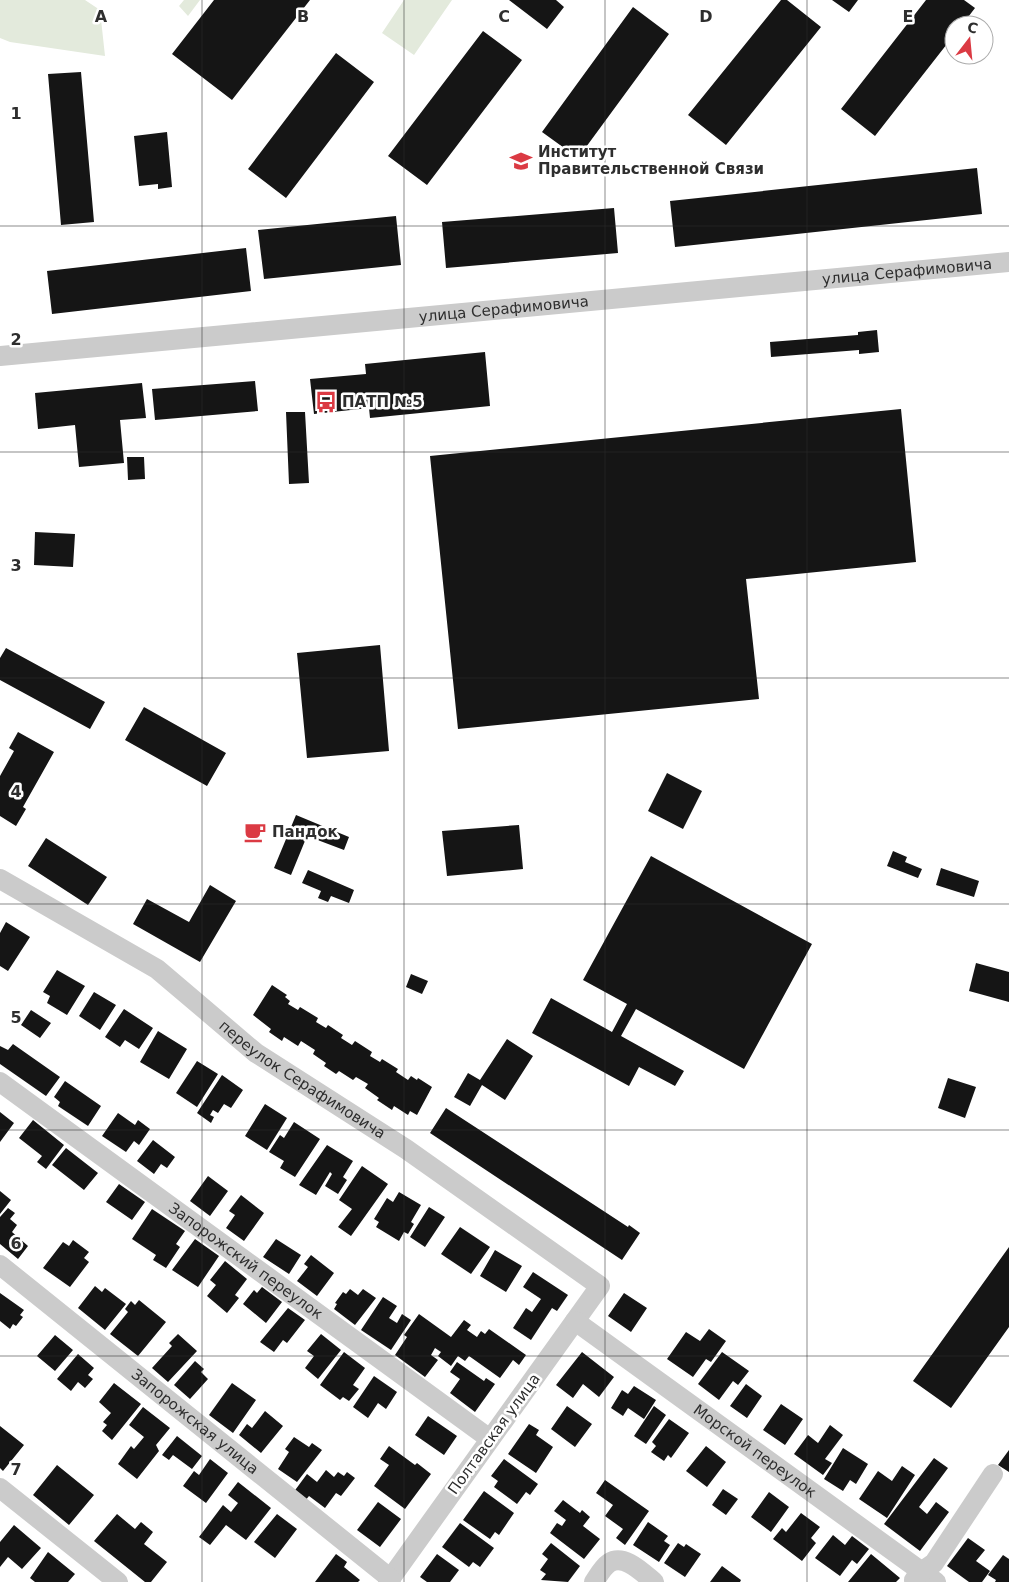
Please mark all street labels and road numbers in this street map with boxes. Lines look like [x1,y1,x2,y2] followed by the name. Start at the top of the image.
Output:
[821,255,993,288] street label: улица Серафимовича
[418,292,590,326] street label: улица Серафимовича
[215,1017,389,1143] street label: переулок Серафимовича
[165,1199,326,1323] street label: Запорожский переулок
[128,1365,262,1478] street label: Запорожская улица
[444,1370,544,1498] street label: Полтавская улица
[690,1401,820,1502] street label: Морской переулок

